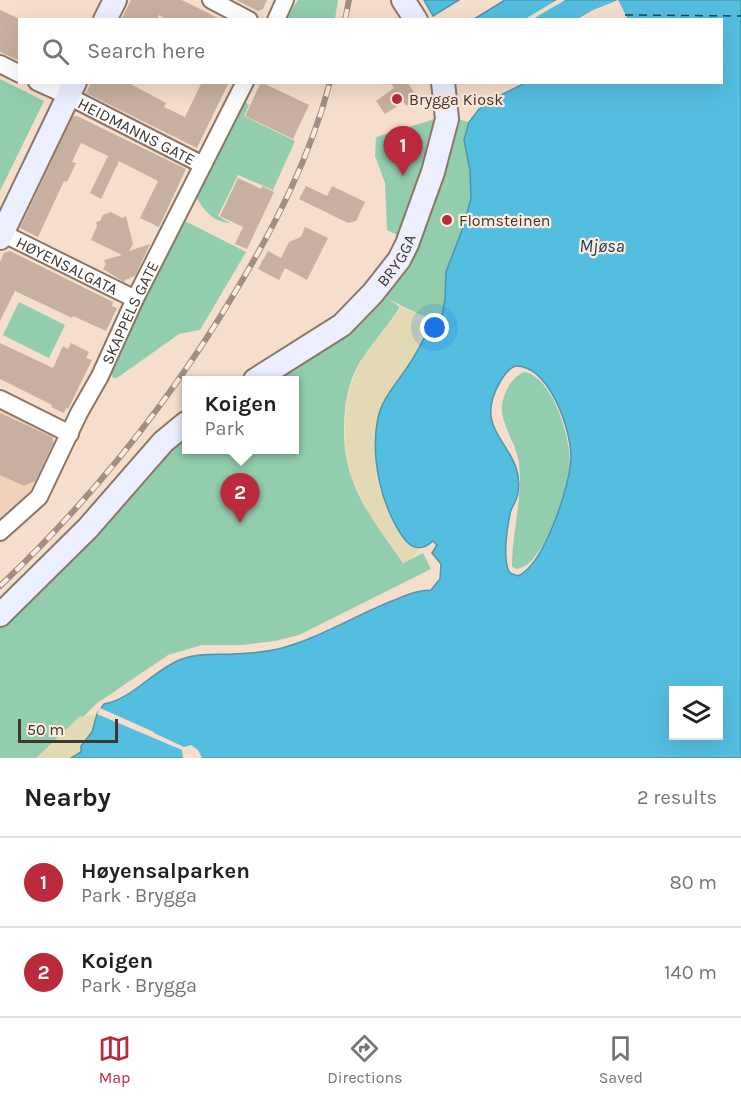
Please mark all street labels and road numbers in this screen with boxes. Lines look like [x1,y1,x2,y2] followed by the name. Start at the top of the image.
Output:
[75,93,198,169] street label: HEIDMANNS GATE
[13,232,121,299] street label: HØYENSALGATA
[373,232,419,290] street label: BRYGGA
[97,258,162,367] street label: SKAPPELS GATE

